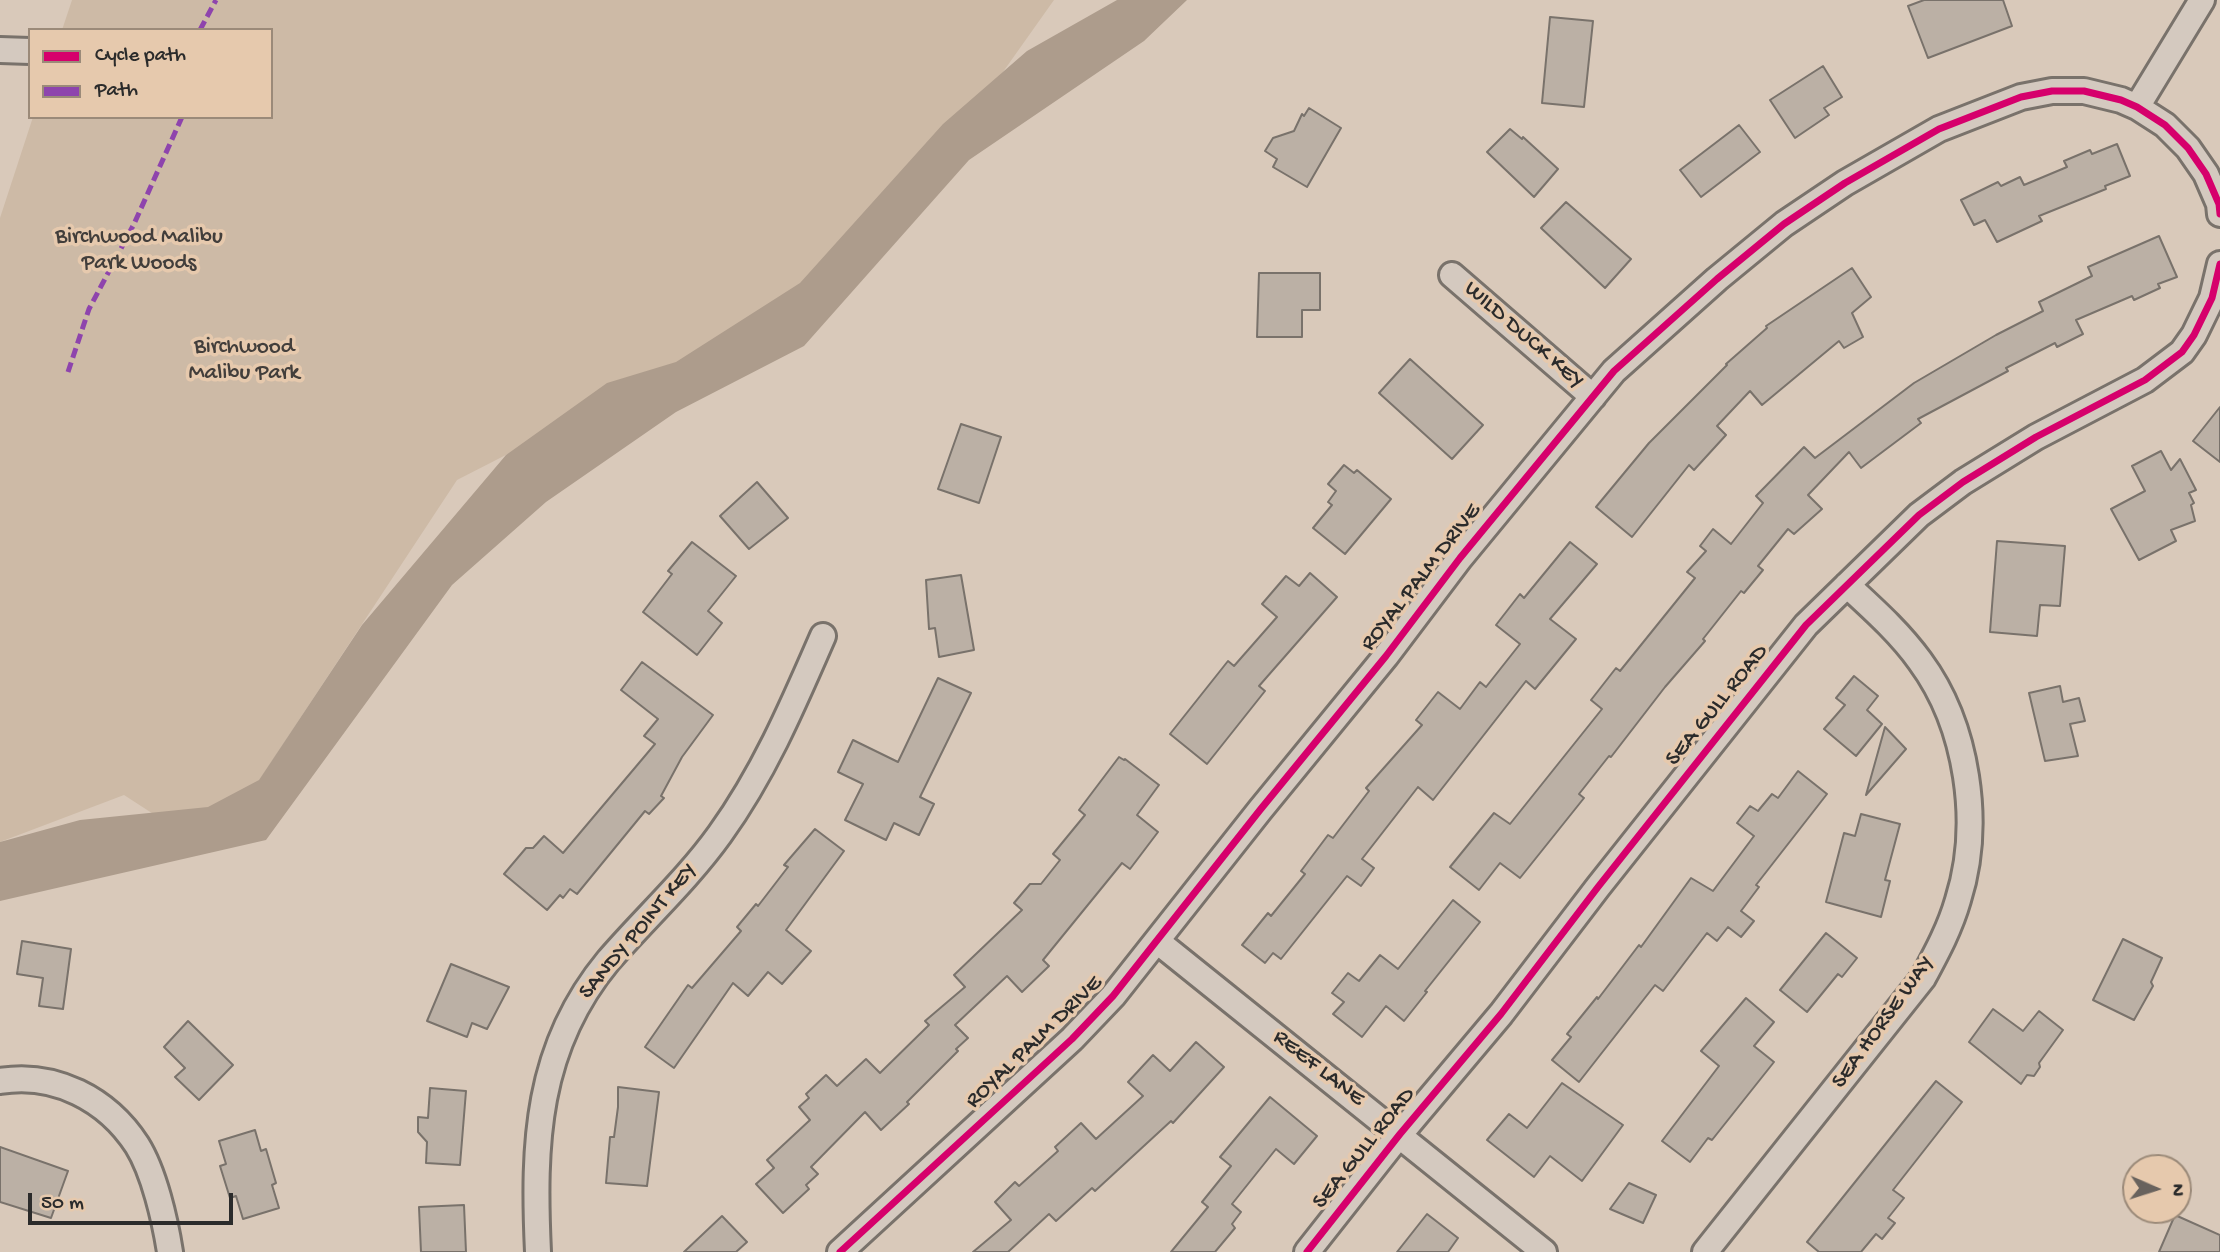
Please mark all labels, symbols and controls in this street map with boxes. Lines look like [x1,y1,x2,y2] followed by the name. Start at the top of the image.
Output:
[28,28,273,119] legend
[95,44,186,69] text: Cycle path
[95,79,138,104] text: Path
[55,224,223,278] park label: Birchwood Malibu Park Woods
[1457,276,1589,396] street label: WILD DUCK KEY
[188,334,300,388] park label: Birchwood Malibu Park
[1356,499,1488,657] street label: ROYAL PALM DRIVE
[1661,640,1775,772] street label: SEA GULL ROAD
[574,858,704,1006] street label: SANDY POINT KEY
[1827,951,1941,1095] street label: SEA HORSE WAY
[961,971,1109,1115] street label: ROYAL PALM DRIVE
[1266,1024,1370,1114] street label: REEF LANE
[1308,1083,1422,1215] street label: SEA GULL ROAD
[2122,1154,2192,1224] north arrow
[32,1178,236,1222] scale bar
[2165,1183,2188,1197] text: N
[41,1192,84,1217] text: 50 m

